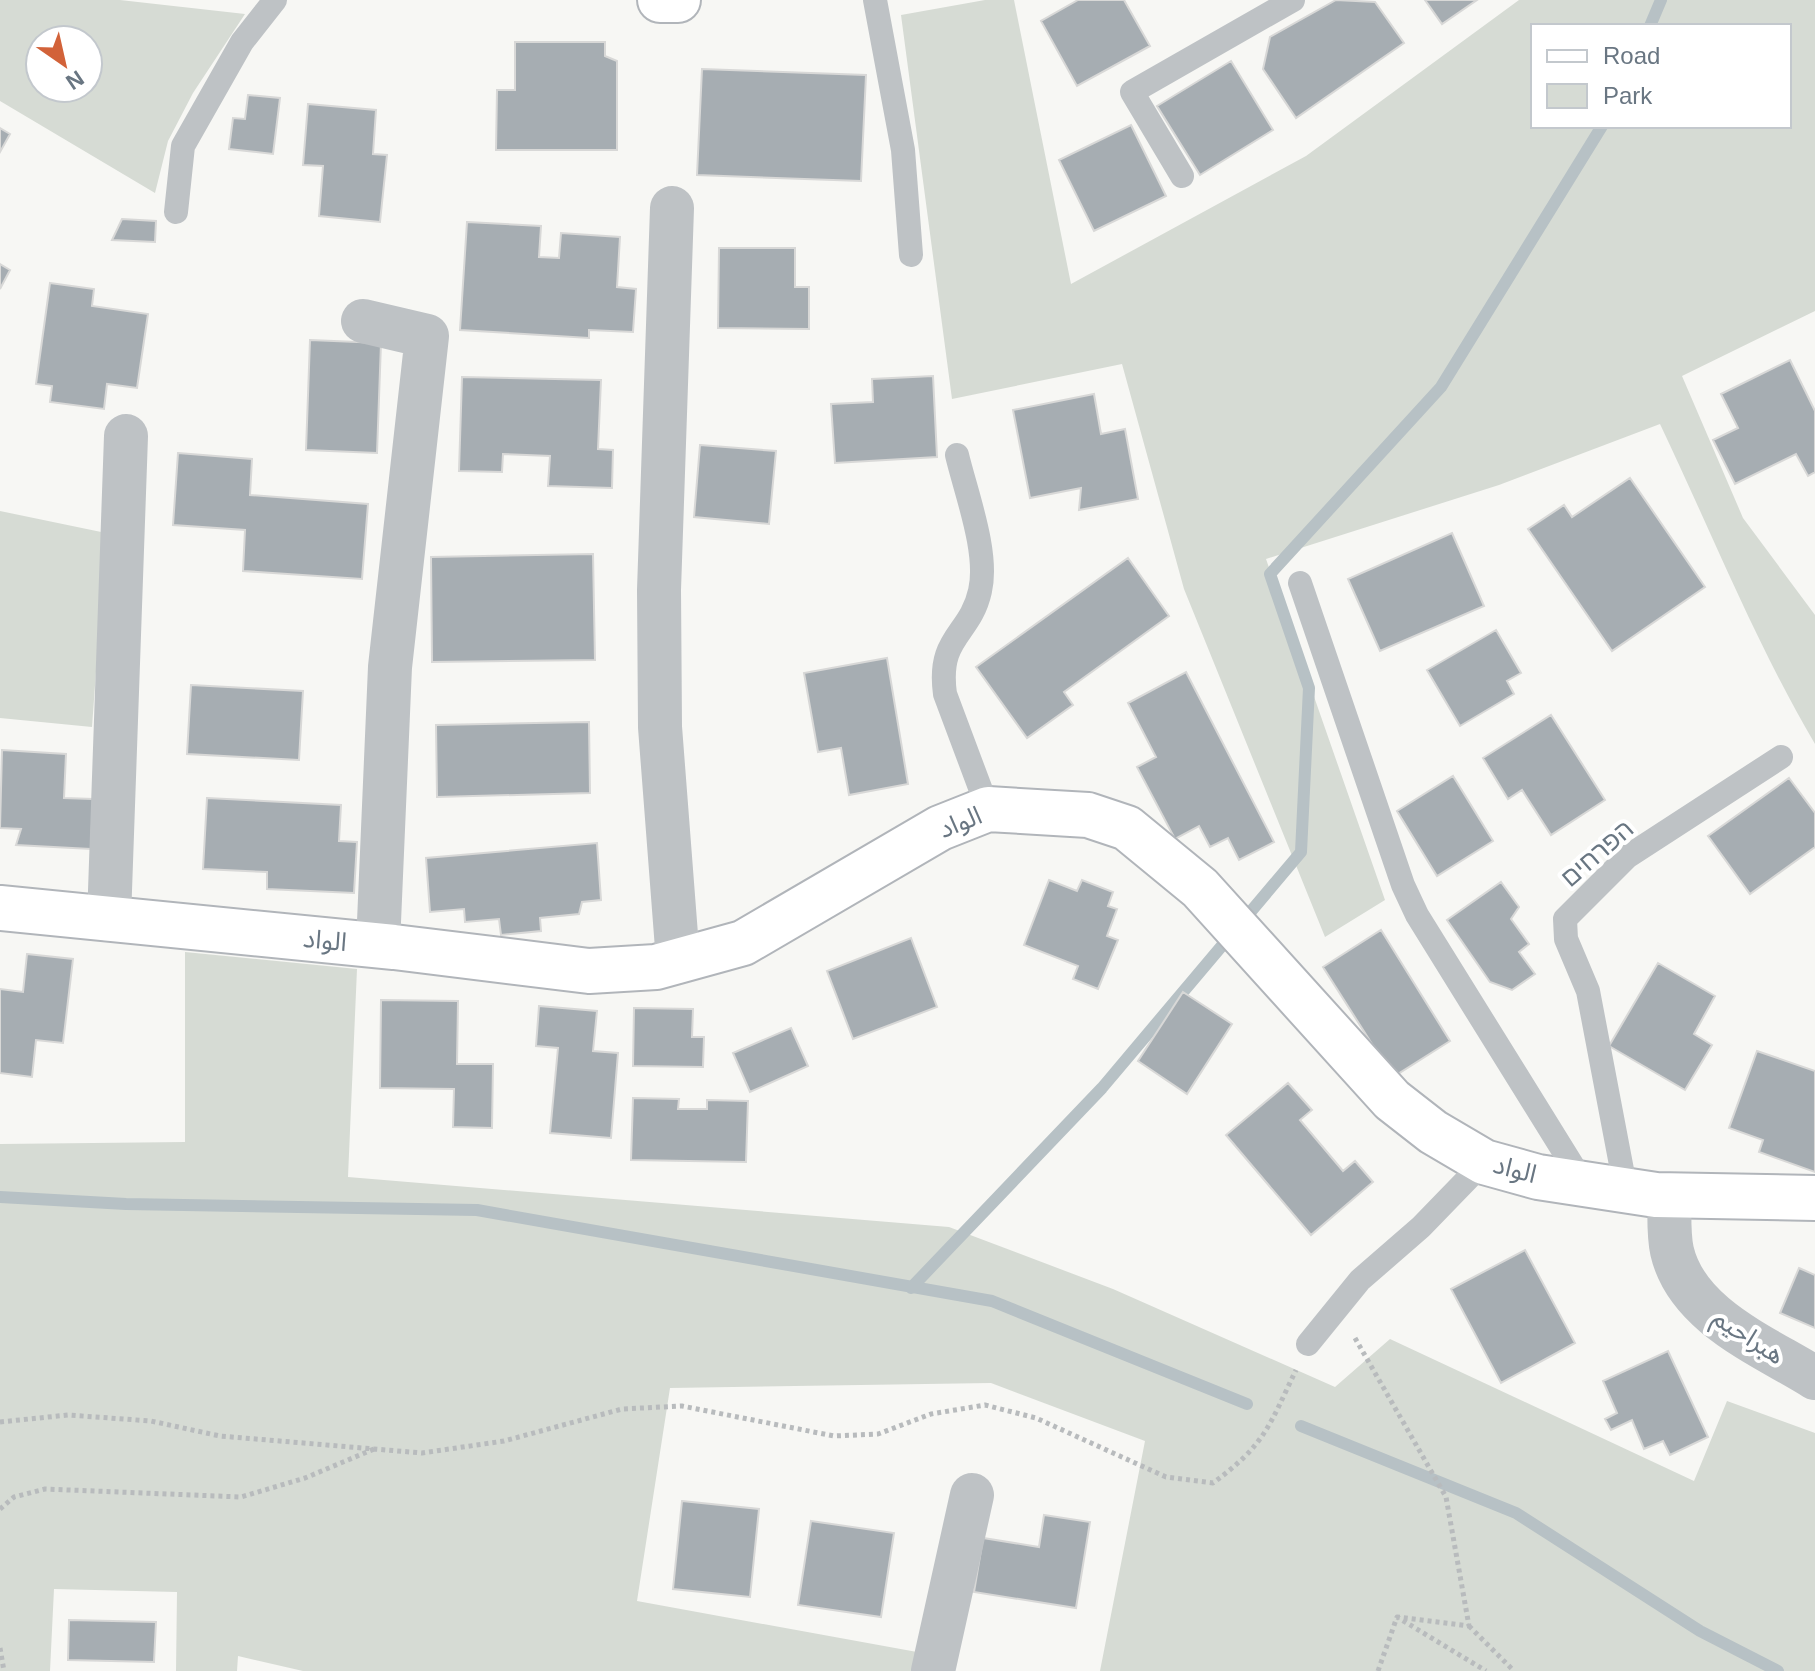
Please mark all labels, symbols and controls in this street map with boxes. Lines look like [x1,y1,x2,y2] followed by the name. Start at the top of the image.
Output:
[24,24,104,104] north arrow
[1531,24,1791,128] legend
[1603,42,1660,69] text: Road
[61,65,88,95] text: N
[1603,82,1653,109] text: Park
[934,800,986,844] street label: الواد
[1555,813,1639,893] street label: הפרחים
[302,923,348,957] street label: الواد
[1490,1149,1540,1189] street label: الواد
[1705,1302,1790,1374] street label: هبراحيم

